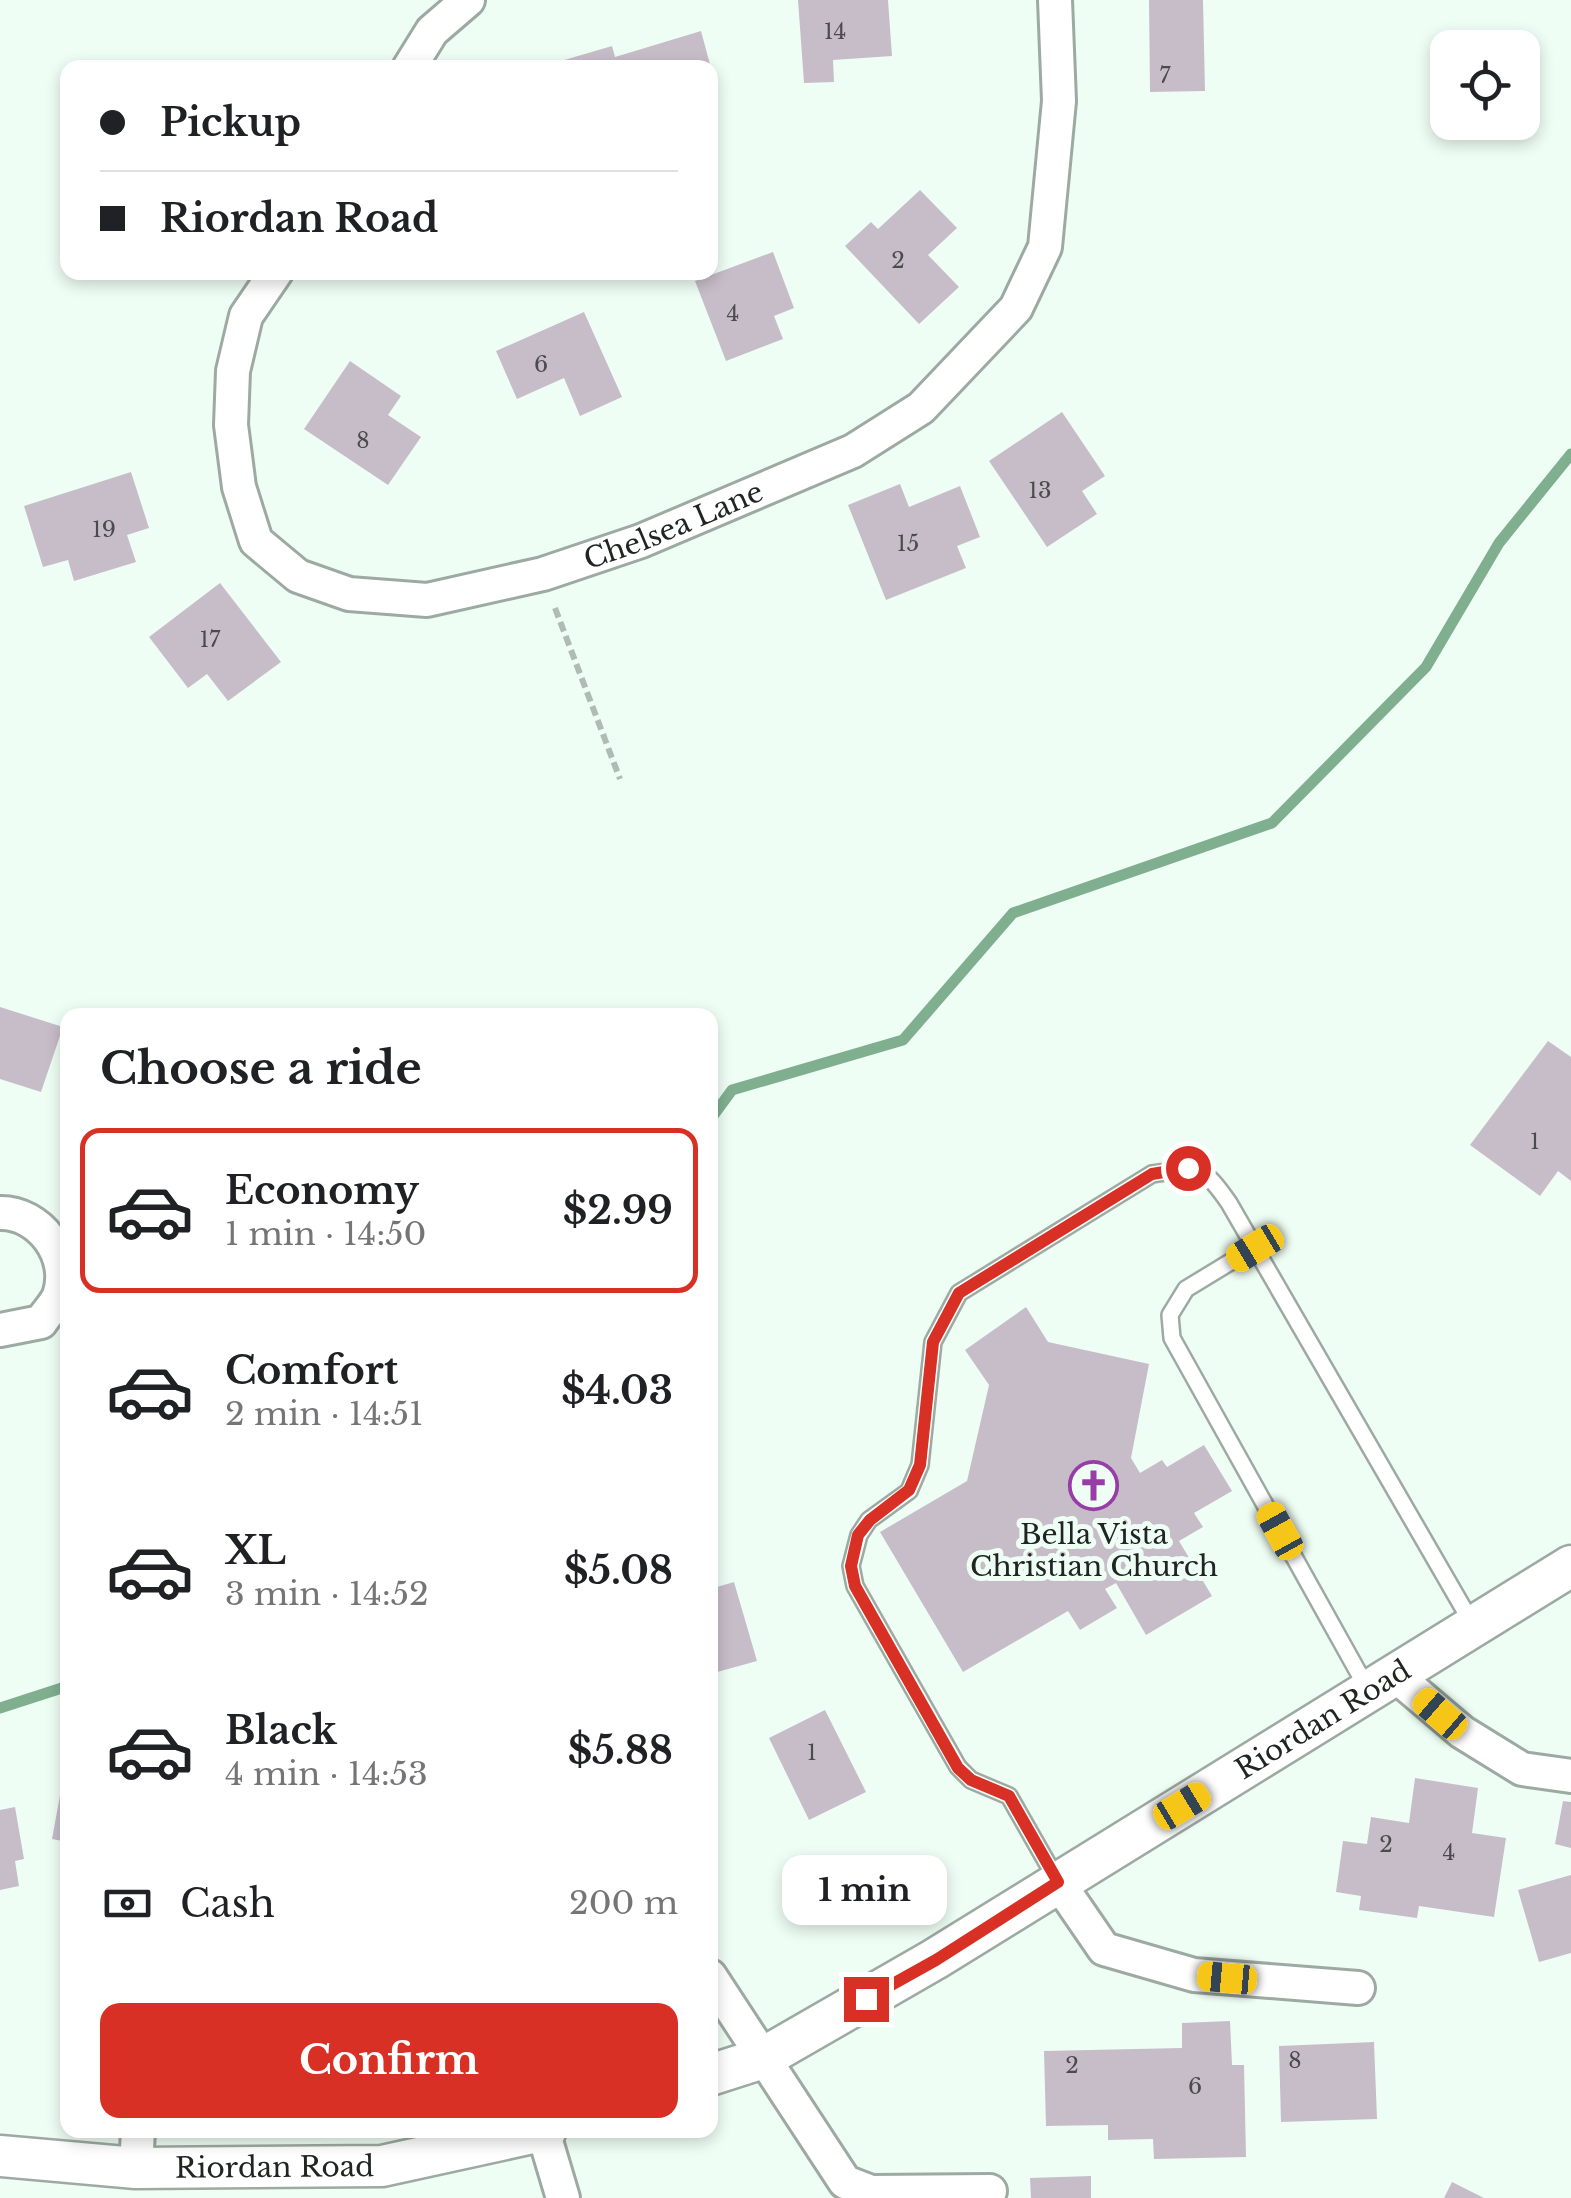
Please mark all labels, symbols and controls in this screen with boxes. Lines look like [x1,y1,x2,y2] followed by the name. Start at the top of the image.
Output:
[824,18,846,45] house number: 14
[1430,30,1540,140] map controls
[1430,30,1540,140] button: locate
[1159,62,1171,89] house number: 7
[160,99,301,146] text: Pickup
[160,195,438,242] text: Riordan Road
[891,247,905,274] house number: 2
[727,300,739,327] house number: 4
[534,351,548,378] house number: 6
[356,427,370,454] house number: 8
[579,474,768,577] street label: Chelsea Lane
[1028,477,1052,504] house number: 13
[92,516,116,543] house number: 19
[897,530,919,557] house number: 15
[200,626,221,653] house number: 17
[100,1040,422,1096] text: Choose a ride
[1530,1128,1540,1155] house number: 1
[1166,1146,1211,1191] route start
[105,1166,195,1256] icon: car
[225,1167,419,1214] text: Economy
[563,1187,673,1234] text: $2.99
[225,1214,426,1254] text: 1 min · 14:50
[1222,1220,1288,1276] car
[105,1346,195,1436] icon: car
[225,1347,398,1394] text: Comfort
[561,1367,673,1414] text: $4.03
[225,1394,423,1434] text: 2 min · 14:51
[1068,1460,1120,1512] church icon: Bella Vista Christian Church
[1252,1497,1308,1565] car
[970,1517,1218,1584] place label: Bella Vista Christian Church
[105,1526,195,1616] icon: car
[225,1527,286,1574] text: XL
[564,1547,673,1594] text: $5.08
[225,1574,429,1614] text: 3 min · 14:52
[1229,1652,1417,1787] street label: Riordan Road
[1408,1683,1472,1745] car
[105,1706,195,1796] icon: car
[225,1707,337,1754] text: Black
[568,1727,673,1774] text: $5.88
[807,1739,817,1766] house number: 1
[225,1754,428,1794] text: 4 min · 14:53
[1149,1778,1215,1834] car
[1379,1831,1393,1858] house number: 2
[1443,1839,1455,1866] house number: 4
[784,1854,948,1924] callout: 1 min
[818,1870,911,1910] text: 1 min
[100,1876,155,1931] icon: cash
[180,1880,275,1927] text: Cash
[569,1883,678,1923] text: 200 m
[1196,1960,1258,1996] car
[844,1977,889,2022] route end
[100,2003,678,2118] button: Confirm
[1288,2047,1302,2074] house number: 8
[1065,2052,1079,2079] house number: 2
[1188,2073,1202,2100] house number: 6
[175,2149,374,2185] street label: Riordan Road

